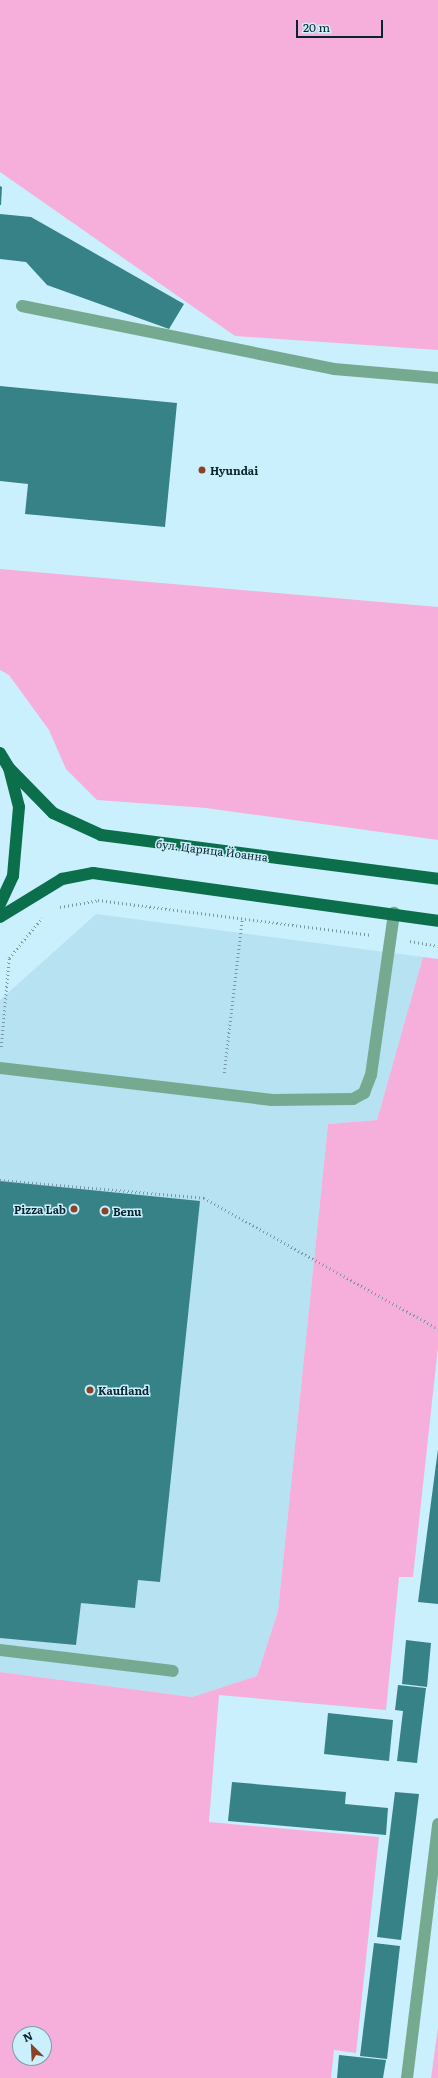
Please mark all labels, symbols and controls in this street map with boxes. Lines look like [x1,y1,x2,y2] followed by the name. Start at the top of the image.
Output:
[298,12,385,38] scale bar
[303,18,330,36] text: 20 m
[210,463,258,477] place label: Hyundai
[197,465,207,475] marker: Hyundai
[155,837,269,863] street label: бул. Царица Йоанна
[14,1202,66,1216] place label: Pizza Lab
[69,1204,79,1214] marker: Pizza Lab
[113,1204,142,1218] place label: Benu
[100,1206,110,1216] marker: Benu
[98,1383,149,1397] place label: Kaufland
[85,1385,95,1395] marker: Kaufland
[12,2026,52,2066] north arrow
[20,2027,35,2045] text: N

